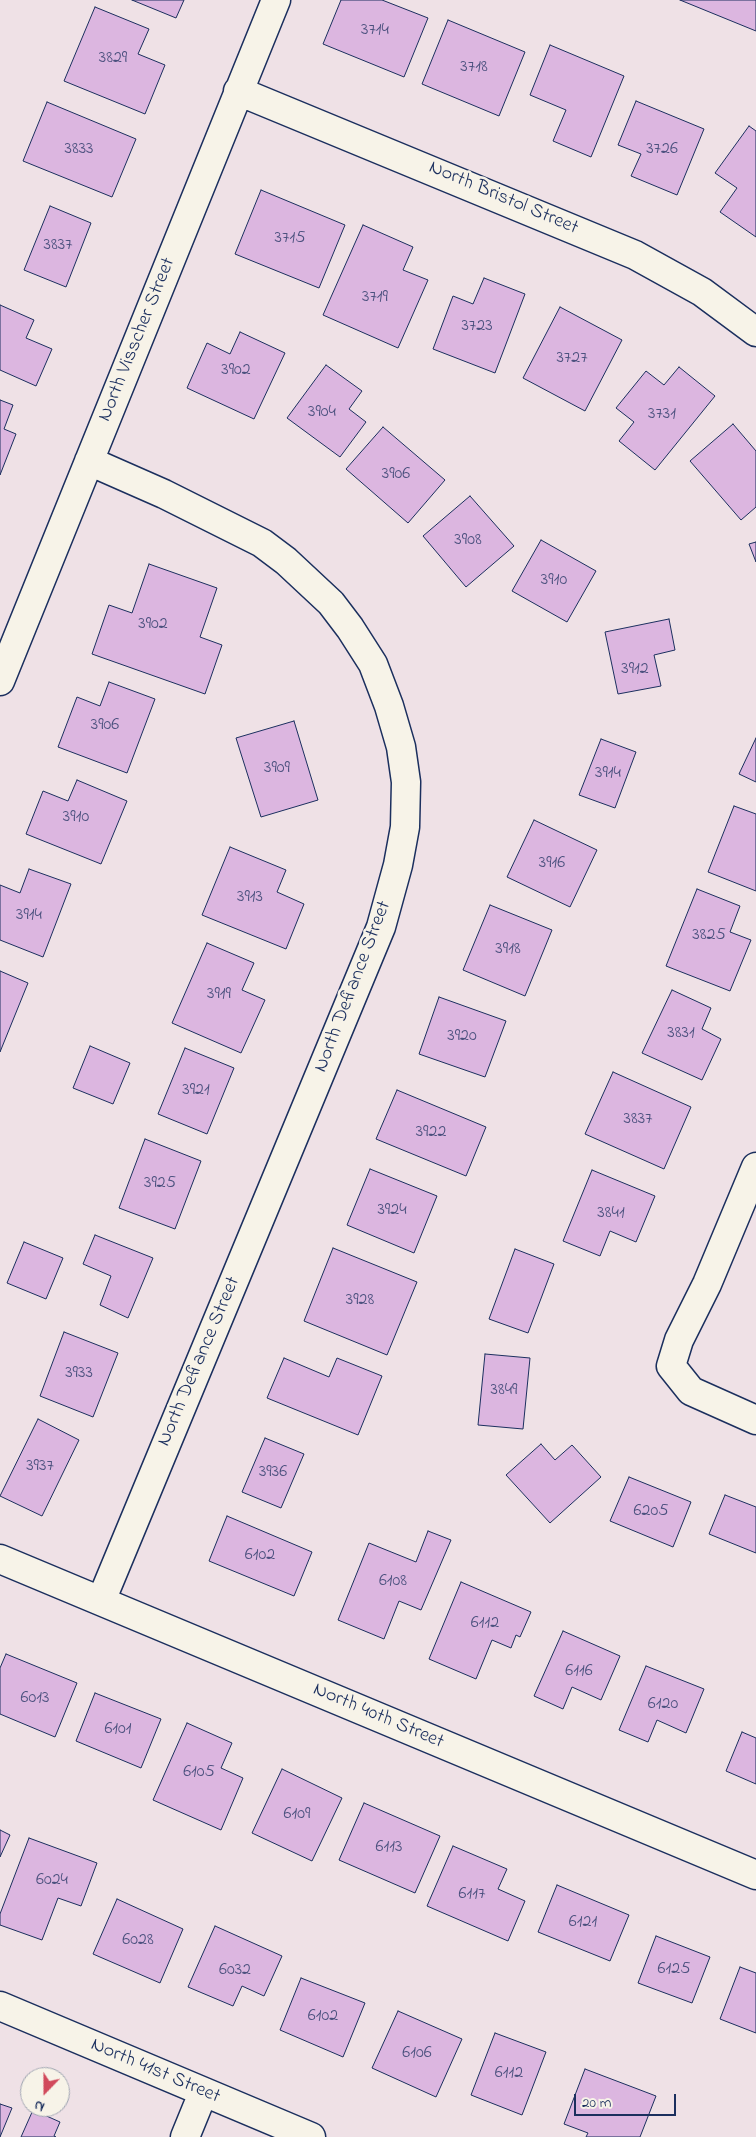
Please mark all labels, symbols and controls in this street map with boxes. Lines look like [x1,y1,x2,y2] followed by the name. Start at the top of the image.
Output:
[361,20,389,42] house number: 3714
[99,48,127,70] house number: 3829
[460,57,488,79] house number: 3718
[64,139,94,161] house number: 3833
[646,139,678,161] house number: 3726
[425,157,581,241] street label: North Bristol Street
[275,228,305,250] house number: 3715
[43,235,73,257] house number: 3837
[94,255,182,425] street label: North Visscher Street
[362,287,388,309] house number: 3719
[461,316,493,338] house number: 3723
[556,348,588,370] house number: 3727
[221,360,251,382] house number: 3902
[308,402,336,424] house number: 3904
[648,404,676,426] house number: 3731
[382,464,410,486] house number: 3906
[454,530,482,552] house number: 3908
[541,570,567,592] house number: 3910
[138,614,168,636] house number: 3902
[621,659,649,681] house number: 3912
[91,715,119,737] house number: 3906
[264,758,290,780] house number: 3909
[595,763,621,785] house number: 3914
[63,807,89,829] house number: 3910
[539,853,565,875] house number: 3916
[237,887,263,909] house number: 3913
[310,898,398,1076] street label: North Defiance Street
[16,905,42,927] house number: 3914
[692,925,726,947] house number: 3825
[495,939,521,961] house number: 3918
[207,984,231,1006] house number: 3919
[667,1023,695,1045] house number: 3831
[447,1026,477,1048] house number: 3920
[182,1080,210,1102] house number: 3921
[623,1109,653,1131] house number: 3837
[416,1122,446,1144] house number: 3922
[144,1173,176,1195] house number: 3925
[377,1200,407,1222] house number: 3924
[597,1203,625,1225] house number: 3841
[153,1274,247,1450] street label: North Defiance Street
[346,1290,374,1312] house number: 3928
[65,1363,93,1385] house number: 3933
[490,1380,518,1402] house number: 3849
[26,1456,54,1478] house number: 3937
[259,1462,287,1484] house number: 3936
[634,1501,668,1523] house number: 6205
[245,1545,275,1567] house number: 6102
[379,1571,407,1593] house number: 6108
[471,1613,499,1635] house number: 6112
[565,1661,593,1683] house number: 6116
[309,1679,447,1755] street label: North 40th Street
[21,1688,49,1710] house number: 6013
[648,1694,678,1716] house number: 6120
[104,1719,132,1741] house number: 6101
[183,1762,215,1784] house number: 6105
[284,1804,310,1826] house number: 6109
[376,1837,402,1859] house number: 6113
[36,1870,68,1892] house number: 6024
[459,1884,485,1906] house number: 6117
[569,1912,597,1934] house number: 6121
[122,1930,154,1952] house number: 6028
[658,1959,690,1981] house number: 6125
[219,1960,251,1982] house number: 6032
[308,2006,338,2028] house number: 6102
[87,2034,223,2110] street label: North 41st Street
[402,2043,432,2065] house number: 6106
[495,2063,523,2085] house number: 6112
[20,2067,70,2117] north arrow
[576,2084,678,2116] scale bar
[582,2092,611,2114] text: 20 m
[31,2094,48,2117] text: N

